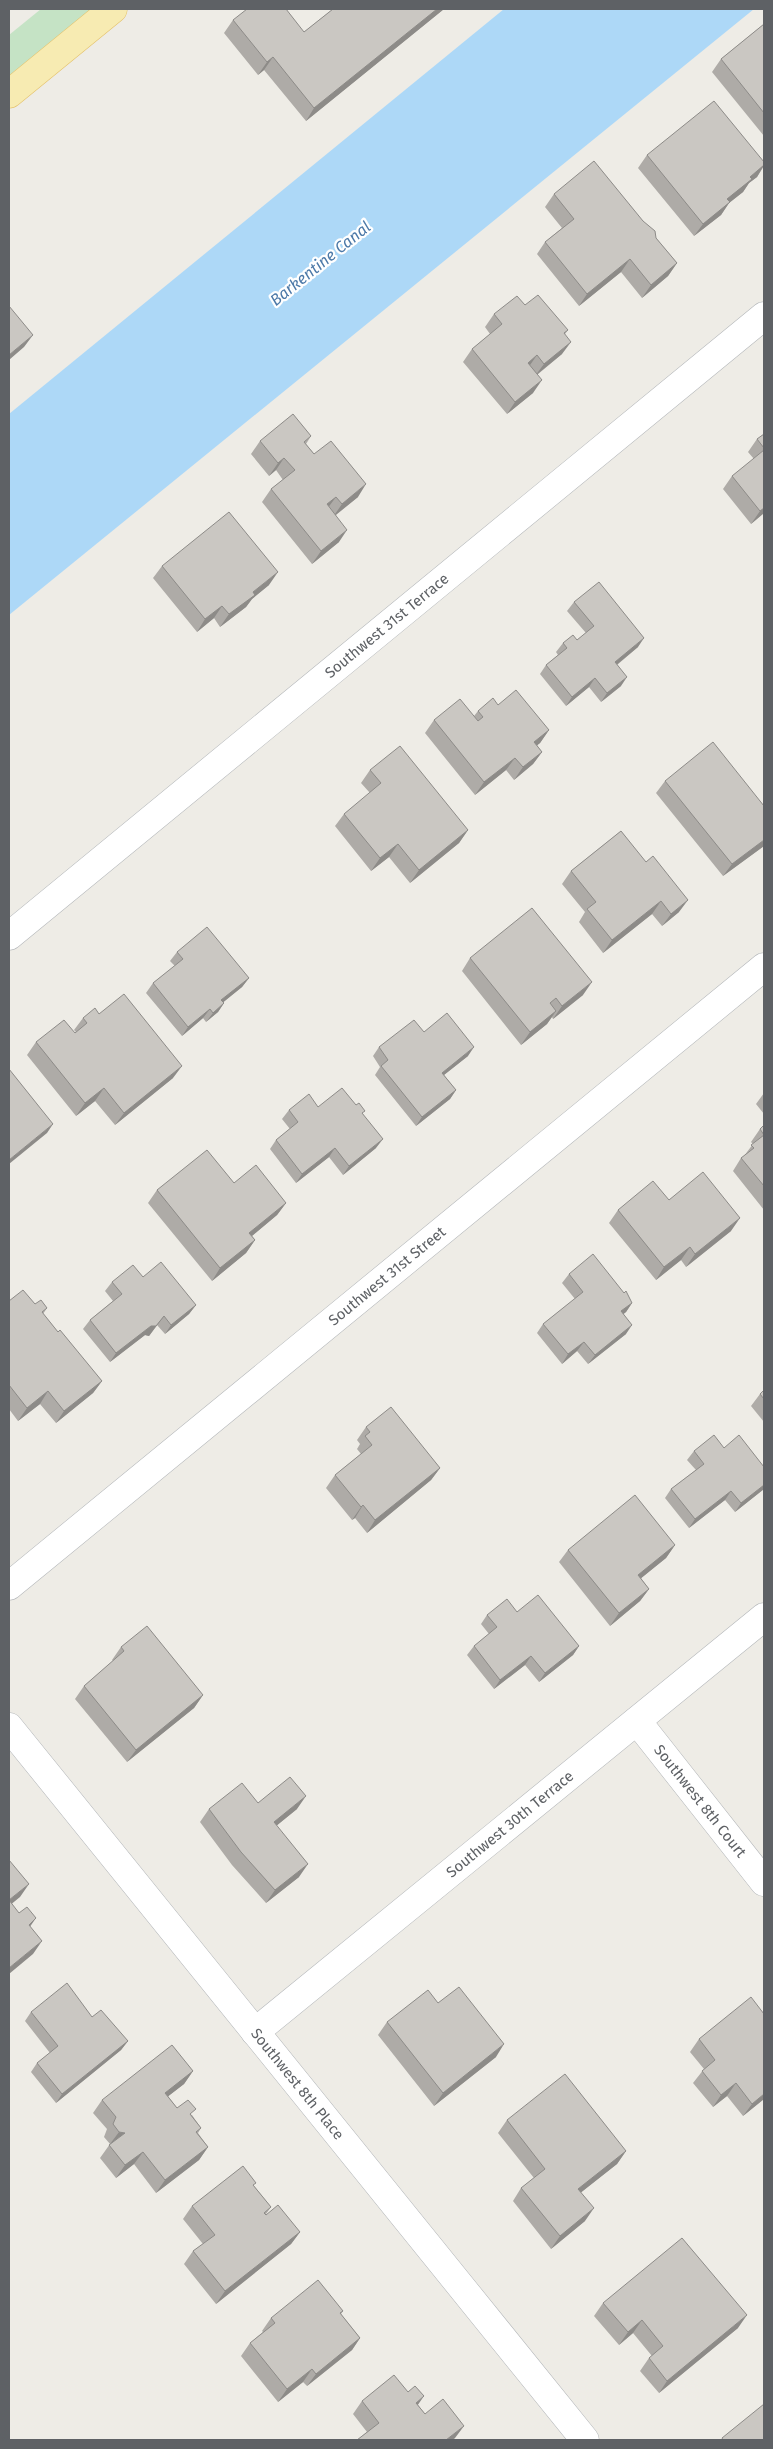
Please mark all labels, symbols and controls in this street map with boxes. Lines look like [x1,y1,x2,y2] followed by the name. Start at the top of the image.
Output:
[266,217,374,310] water label: Barkentine Canal
[321,570,452,682] street label: Southwest 31st Terrace
[325,1222,450,1329] street label: Southwest 31st Street
[650,1741,751,1862] street label: Southwest 8th Court
[443,1767,577,1881] street label: Southwest 30th Terrace
[247,2025,348,2143] street label: Southwest 8th Place

